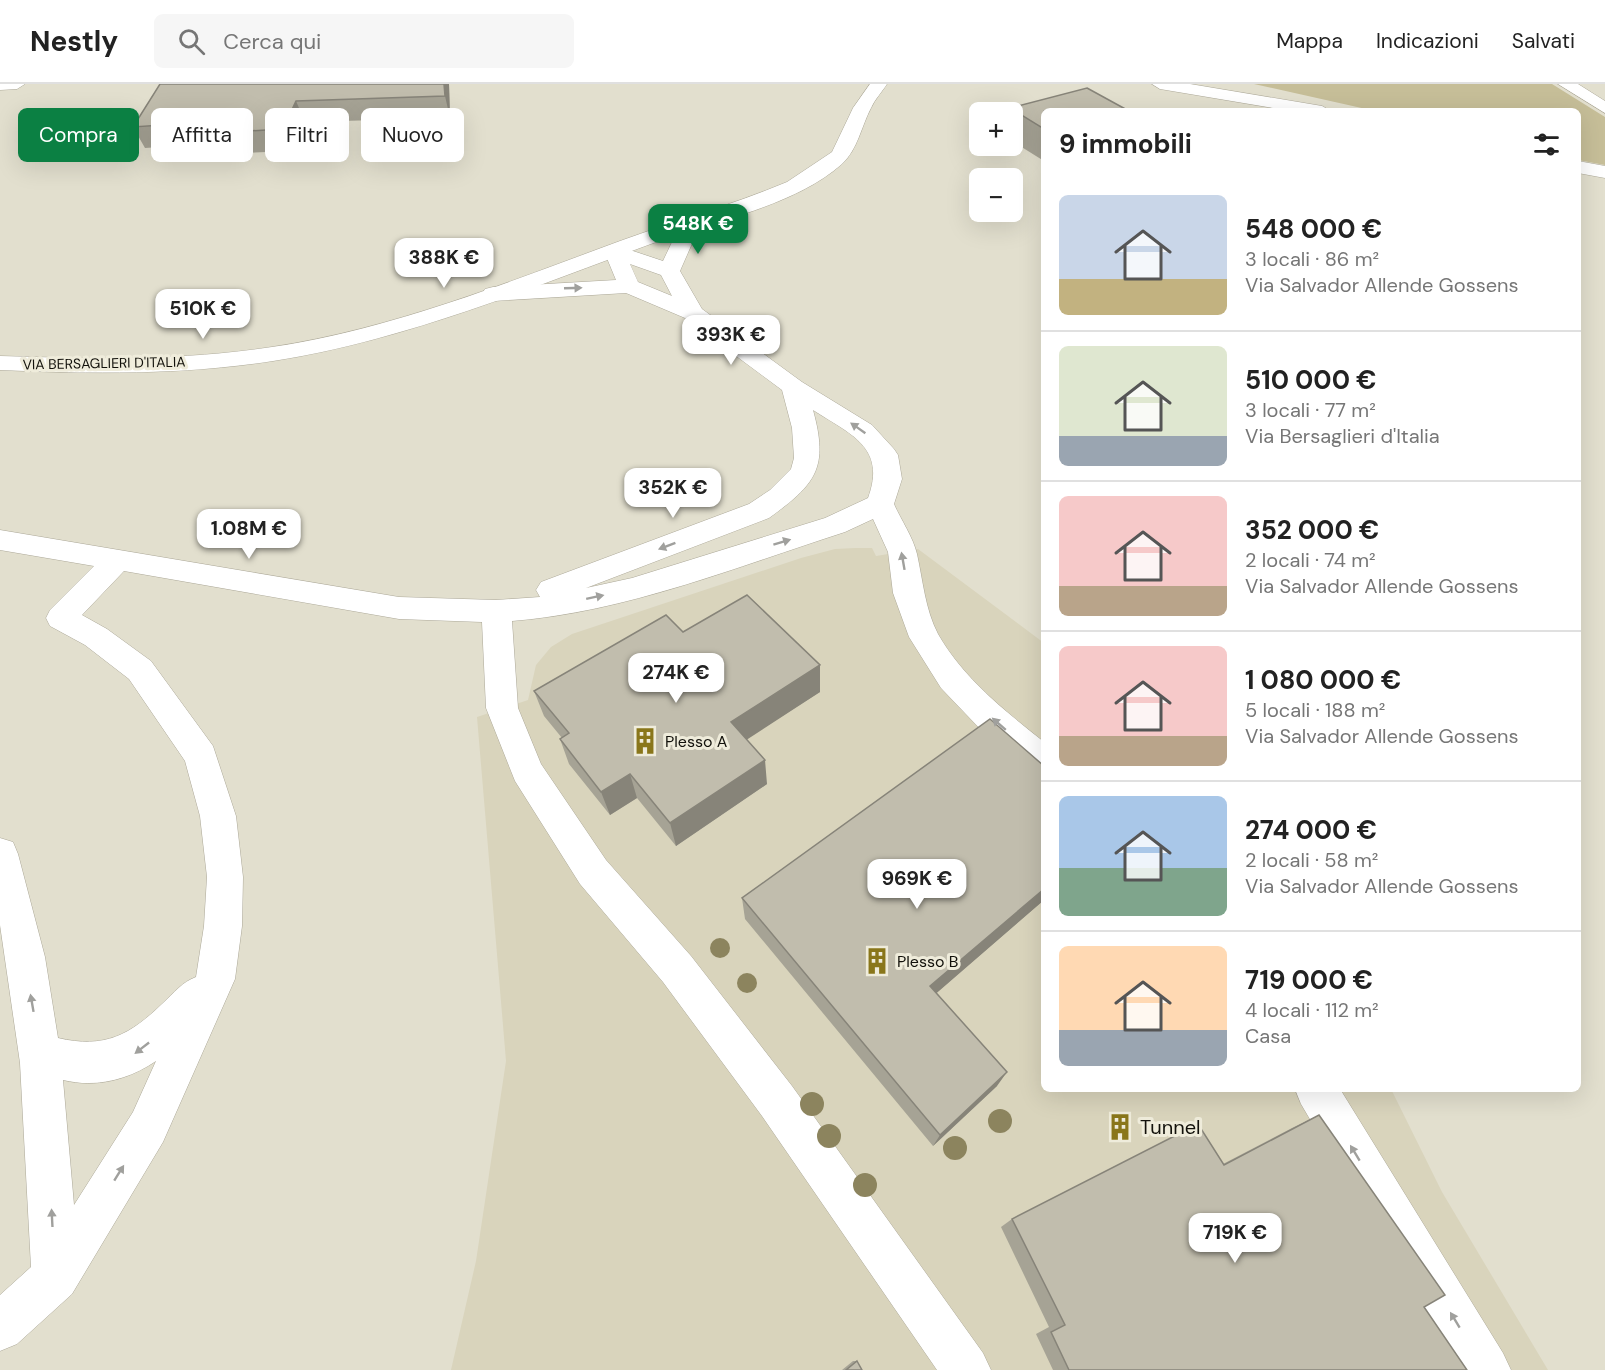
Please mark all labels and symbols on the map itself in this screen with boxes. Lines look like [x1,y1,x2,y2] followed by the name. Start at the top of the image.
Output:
[649,204,747,255] pin: 548K €
[395,238,493,289] pin: 388K €
[563,283,582,293] one-way arrow
[154,289,252,340] pin: 510K €
[682,315,780,366] pin: 393K €
[22,353,186,373] street label: VIA BERSAGLIERI D'ITALIA
[850,422,866,434] one-way arrow
[624,468,722,519] pin: 352K €
[194,509,304,560] pin: 1.08M €
[773,537,791,546] one-way arrow
[657,541,675,551] one-way arrow
[898,551,907,570] one-way arrow
[586,592,604,602] one-way arrow
[627,653,725,704] pin: 274K €
[991,717,1006,731] one-way arrow
[630,726,660,756] building icon: Plesso A
[665,731,728,752] place label: Plesso A
[868,859,966,910] pin: 969K €
[862,946,892,976] building icon: Plesso B
[897,951,958,972] place label: Plesso B
[27,994,36,1013] one-way arrow
[134,1041,149,1053] one-way arrow
[1105,1112,1135,1142] building icon: Tunnel
[1140,1114,1200,1140] place label: Tunnel
[1349,1145,1360,1161] one-way arrow
[113,1166,125,1182] one-way arrow
[47,1209,56,1228] one-way arrow
[1186,1213,1284,1264] pin: 719K €
[1450,1312,1461,1328] one-way arrow

